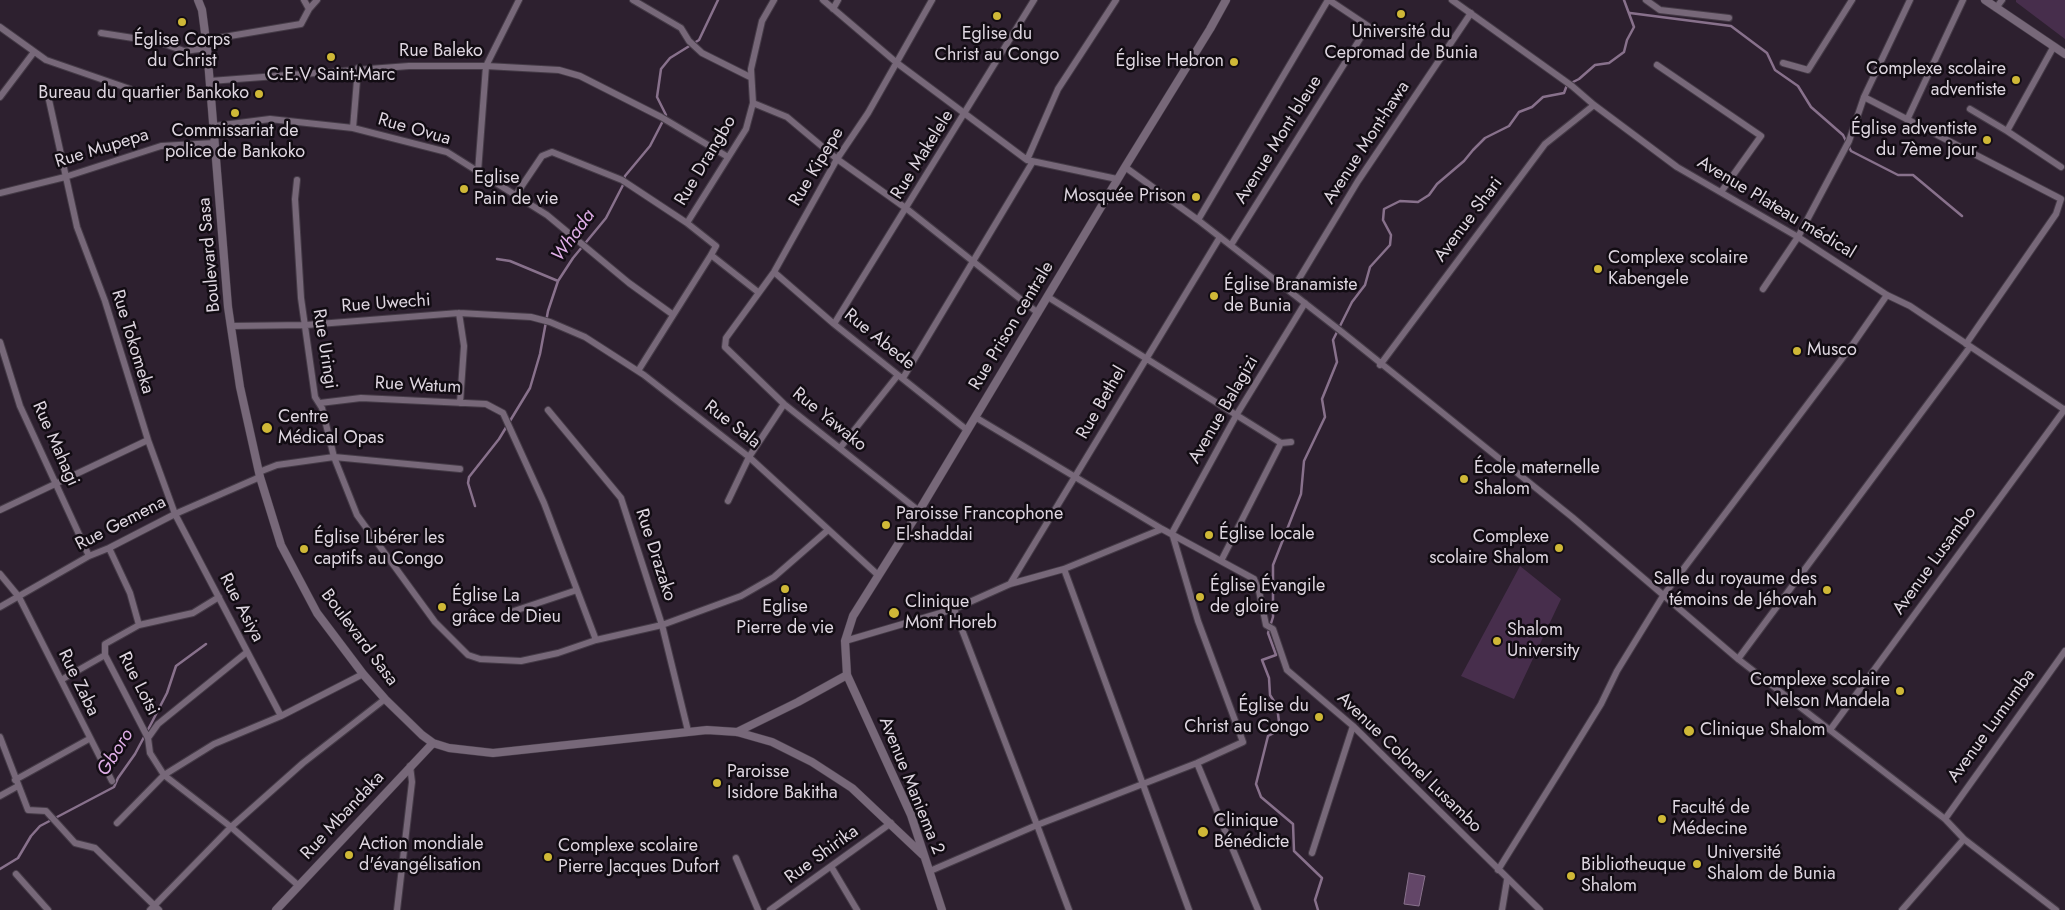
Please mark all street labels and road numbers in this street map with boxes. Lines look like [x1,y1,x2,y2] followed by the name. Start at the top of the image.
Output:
[399,41,483,63] street label: Rue Baleko
[1231,72,1327,208] street label: Avenue Mont bleue
[1319,77,1415,209] street label: Avenue Mont-hawa
[887,106,959,204] street label: Rue Makelele
[375,109,453,151] street label: Rue Ovua
[671,112,741,210] street label: Rue Drangbo
[785,124,849,210] street label: Rue Kipepe
[53,125,151,173] street label: Rue Mupepa
[1693,152,1859,264] street label: Avenue Plateau médical
[1430,173,1508,267] street label: Avenue Shari
[194,197,226,313] street label: Boulevard Sasa
[965,258,1059,394] street label: Rue Prison centrale
[106,287,158,397] street label: Rue Tokomeka
[341,290,431,318] street label: Rue Uwechi
[839,305,919,375] street label: Rue Abede
[307,307,341,391] street label: Rue Uringi
[1184,352,1264,468] street label: Avenue Balagizi
[1072,363,1132,443] street label: Rue Bethel
[374,373,462,399] street label: Rue Watum
[787,383,871,457] street label: Rue Yawako
[700,396,764,454] street label: Rue Sala
[27,398,83,490] street label: Rue Mahagi
[72,492,170,556] street label: Rue Gemena
[1888,503,1982,619] street label: Avenue Lusambo
[630,506,680,604] street label: Rue Drazako
[214,570,268,646] street label: Rue Asiya
[316,585,402,691] street label: Boulevard Sasa
[53,646,103,720] street label: Rue Zaba
[113,649,163,719] street label: Rue Lotsi
[1944,665,2040,787] street label: Avenue Lumumba
[1332,688,1486,838] street label: Avenue Colonel Lusambo
[874,714,948,858] street label: Avenue Maniema 2
[297,767,389,865] street label: Rue Mbandaka
[781,821,863,889] street label: Rue Shirika

